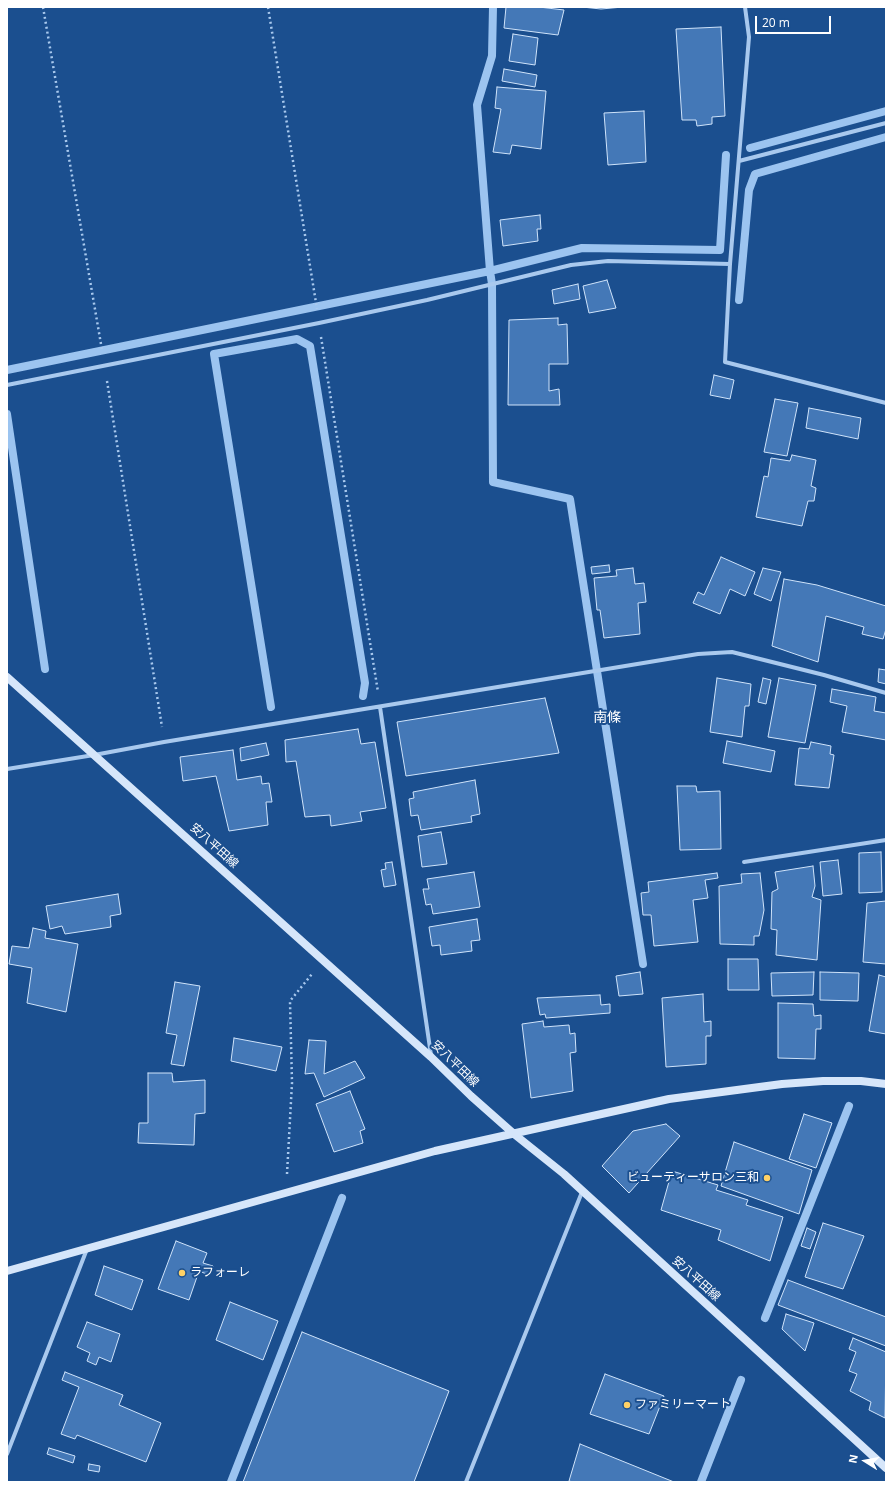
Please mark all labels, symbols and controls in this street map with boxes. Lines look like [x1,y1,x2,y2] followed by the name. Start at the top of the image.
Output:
[757,8,833,34] scale bar
[762,14,790,31] text: 20 m
[593,710,621,726] district label: 南條
[187,821,241,871] street label: 安八平田線
[428,1038,482,1090] street label: 安八平田線
[627,1171,759,1185] place label: ビューティーサロン三和
[762,1173,772,1183] marker: ビューティーサロン三和
[669,1254,723,1304] street label: 安八平田線
[190,1266,250,1280] place label: ラフォーレ
[177,1268,187,1278] marker: ラフォーレ
[635,1398,731,1412] place label: ファミリーマート
[622,1400,632,1410] marker: ファミリーマート
[845,1441,885,1481] north arrow
[845,1453,861,1464] text: N

